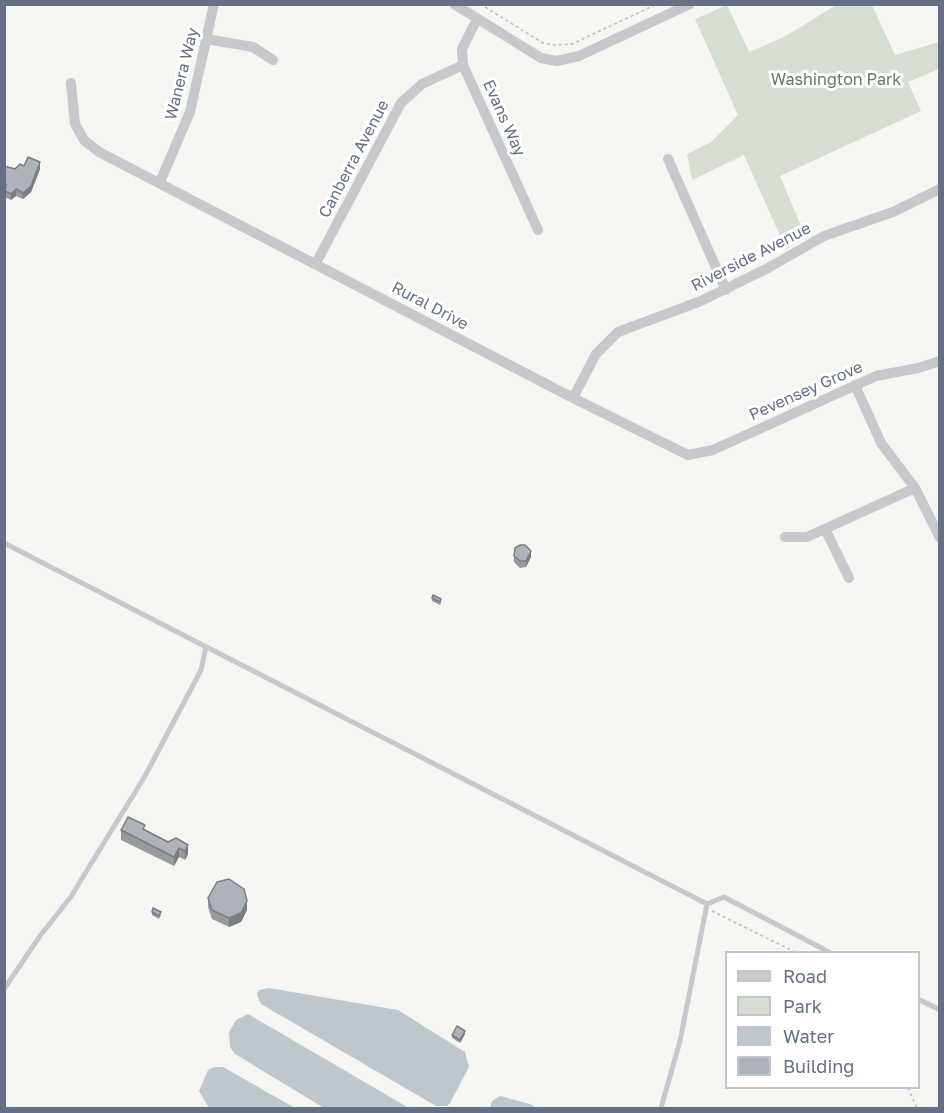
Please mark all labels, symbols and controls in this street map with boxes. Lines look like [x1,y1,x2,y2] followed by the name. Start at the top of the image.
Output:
[161,26,203,122] street label: Wanera Way
[771,70,901,90] park label: Washington Park
[479,77,529,159] street label: Evans Way
[315,97,393,221] street label: Canberra Avenue
[688,219,814,295] street label: Riverside Avenue
[388,278,472,334] street label: Rural Drive
[746,357,866,425] street label: Pevensey Grove
[725,951,920,1089] legend
[783,965,827,987] text: Road
[783,995,822,1017] text: Park
[783,1025,834,1047] text: Water
[783,1055,854,1077] text: Building

